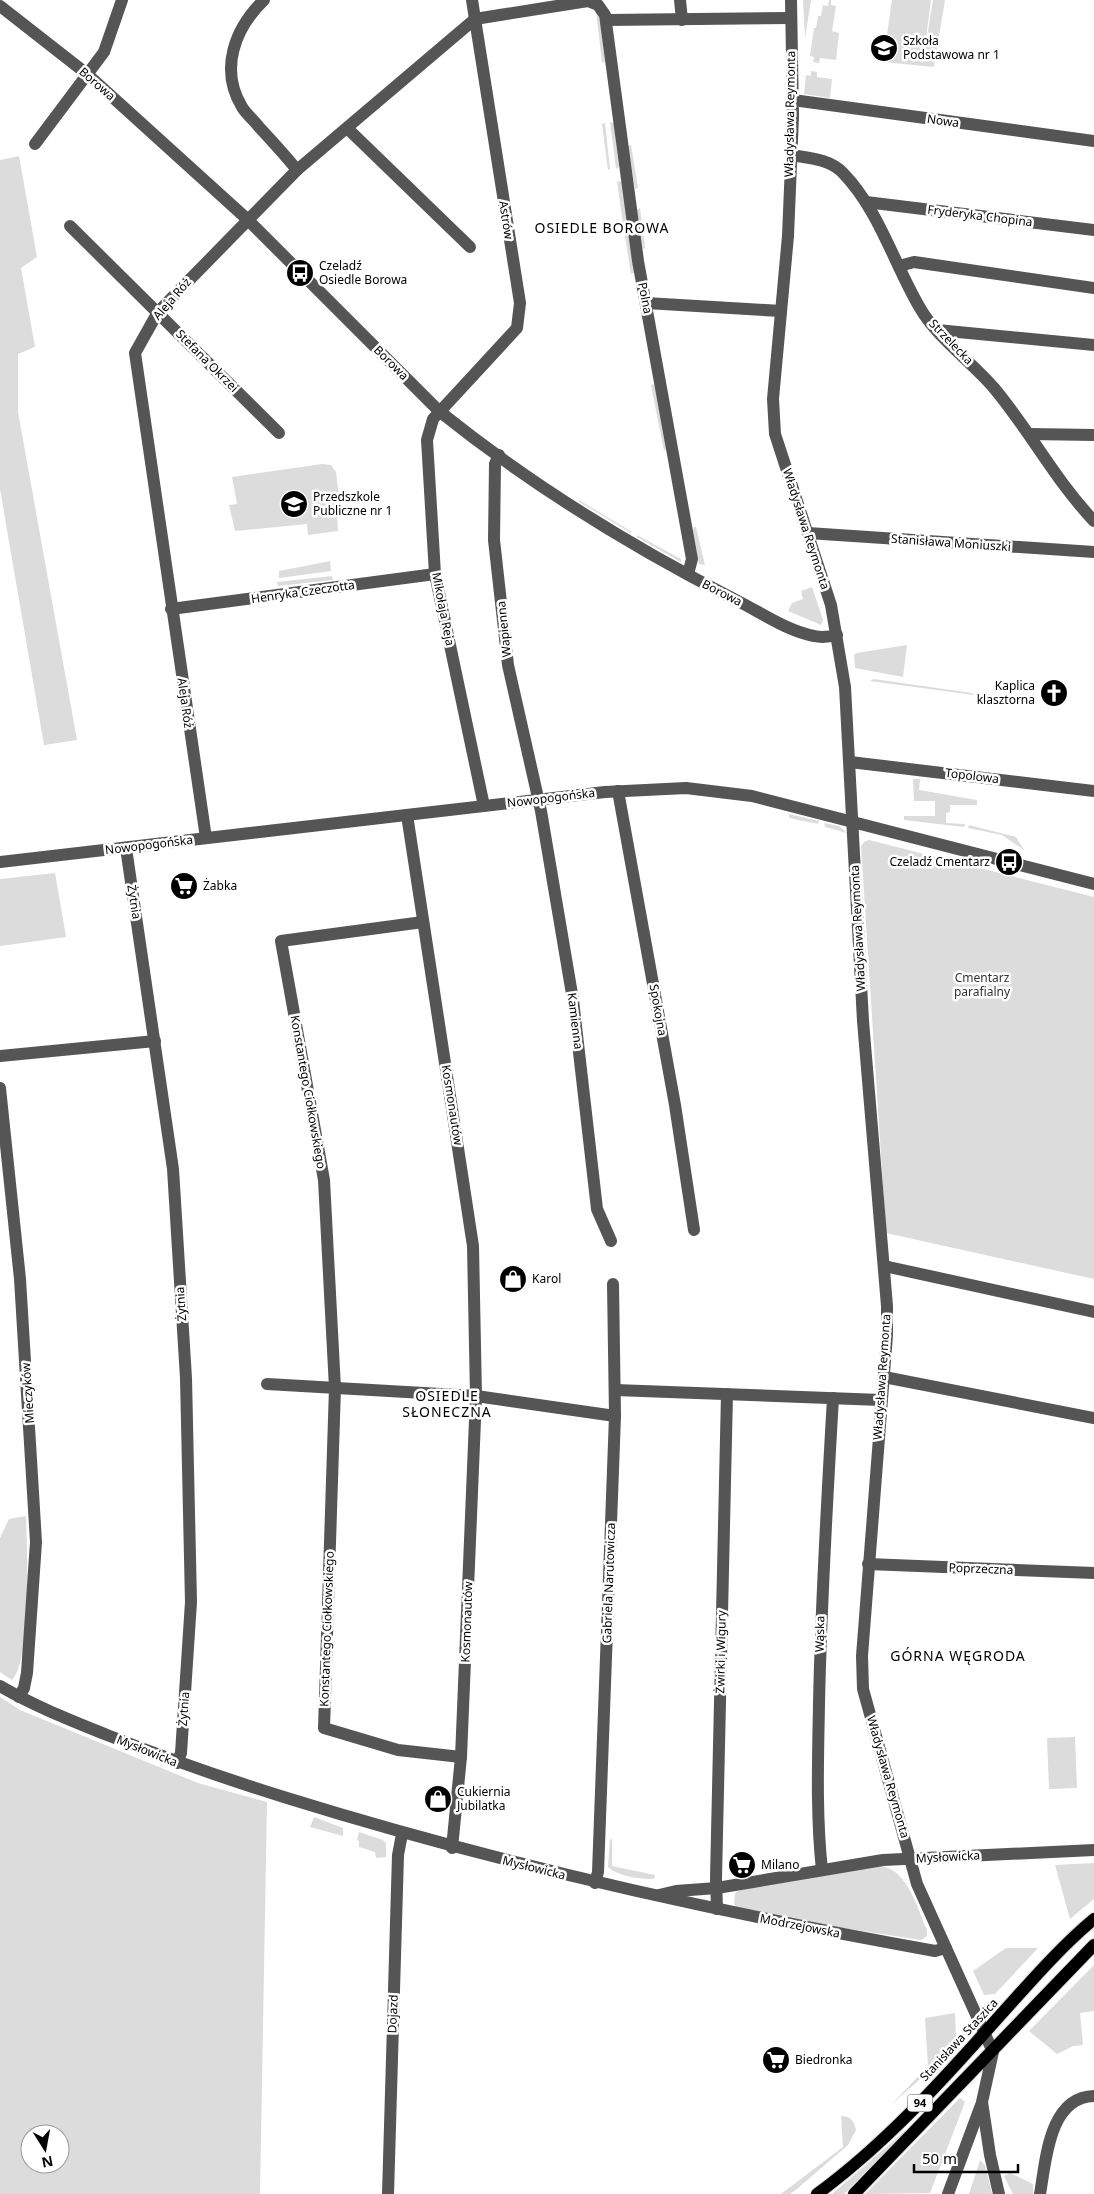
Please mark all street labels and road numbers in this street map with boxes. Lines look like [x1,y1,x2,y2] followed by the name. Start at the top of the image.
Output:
[780,51,799,177] street label: Władysława Reymonta
[76,63,119,104] street label: Borowa
[926,110,960,131] street label: Nowa
[495,199,518,241] street label: Astrów
[927,201,1034,230] street label: Fryderyka Chopina
[149,274,195,323] street label: Aleja Róż
[634,281,657,315] street label: Polna
[925,315,977,368] street label: Strzelecka
[172,326,242,396] street label: Stefana Okrzei
[370,341,413,384] street label: Borowa
[779,466,834,592] street label: Władysława Reymonta
[891,530,1011,555] street label: Stanisława Moniuszki
[428,571,459,647] street label: Mikołaja Reja
[699,575,745,610] street label: Borowa
[250,576,356,607] street label: Henryka Czeczotta
[492,600,515,658] street label: Wapienna
[174,677,197,730] street label: Aleja Róż
[944,764,1000,787] street label: Topolowa
[506,784,596,811] street label: Nowopogońska
[104,831,194,858] street label: Nowopogońska
[846,864,869,992] street label: Władysława Reymonta
[123,884,146,920] street label: Żytnia
[646,983,671,1037] street label: Spokojna
[564,992,587,1050] street label: Kamienna
[287,1014,330,1170] street label: Konstantego Ciołkowskiego
[438,1063,467,1147] street label: Kosmonautów
[171,1286,190,1322] street label: Żytnia
[869,1313,894,1441] street label: Władysława Reymonta
[17,1361,38,1424] street label: Mieczyków
[598,1522,619,1644] street label: Gabriela Narutowicza
[315,1551,338,1707] street label: Konstantego Ciołkowskiego
[948,1559,1014,1578] street label: Poprzeczna
[457,1581,476,1663] street label: Kosmonautów
[711,1609,730,1694] street label: Żwirki i Wigury
[811,1616,828,1652] street label: Wąska
[174,1691,193,1727] street label: Żytnia
[863,1714,914,1840] street label: Władysława Reymonta
[114,1731,180,1770] street label: Mysłowicka
[915,1846,981,1867] street label: Mysłowicka
[501,1851,567,1884] street label: Mysłowicka
[759,1909,842,1942] street label: Modrzejowska
[383,1994,402,2034] street label: Dojazd
[916,1994,1002,2085] street label: Stanisława Staszica
[908,2094,932,2112] road number: 94

